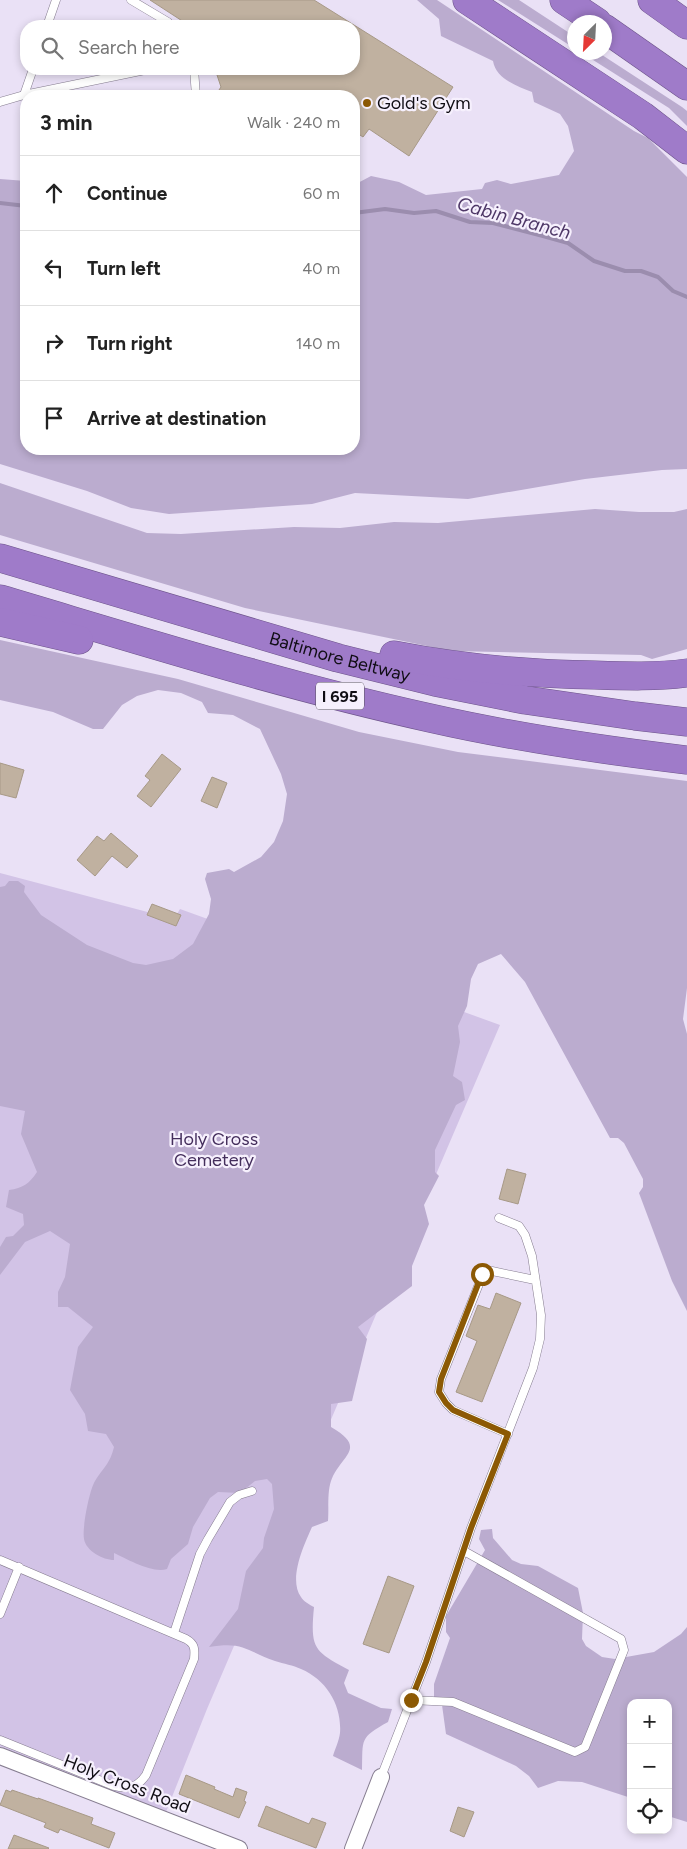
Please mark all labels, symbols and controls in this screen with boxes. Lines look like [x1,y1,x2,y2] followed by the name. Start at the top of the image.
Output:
[567,15,612,60] north arrow
[20,20,360,75] search box
[38,34,66,62] icon: search
[78,36,180,59] text: Search here
[377,92,471,114] place label: Gold's Gym
[361,97,373,109] marker: Gold's Gym
[40,110,92,135] text: 3 min
[247,113,340,132] text: Walk · 240 m
[40,179,68,207] icon: ahead
[87,182,167,205] text: Continue
[303,184,340,203] text: 60 m
[455,192,574,244] water label: Cabin Branch
[40,254,68,282] icon: left
[87,257,161,280] text: Turn left
[302,259,340,278] text: 40 m
[40,329,68,357] icon: right
[87,332,173,355] text: Turn right
[296,334,340,353] text: 140 m
[40,404,68,432] icon: arrive
[87,407,266,430] text: Arrive at destination
[267,627,413,687] street label: Baltimore Beltway
[316,682,364,709] road number: I 695
[170,1128,258,1171] park label: Holy Cross Cemetery
[471,1263,494,1286] route start
[400,1689,423,1712] route end
[627,1699,672,1834] map controls
[627,1699,672,1744] button: +
[627,1744,672,1789] button: −
[61,1750,193,1818] street label: Holy Cross Road
[627,1789,672,1834] button: locate

